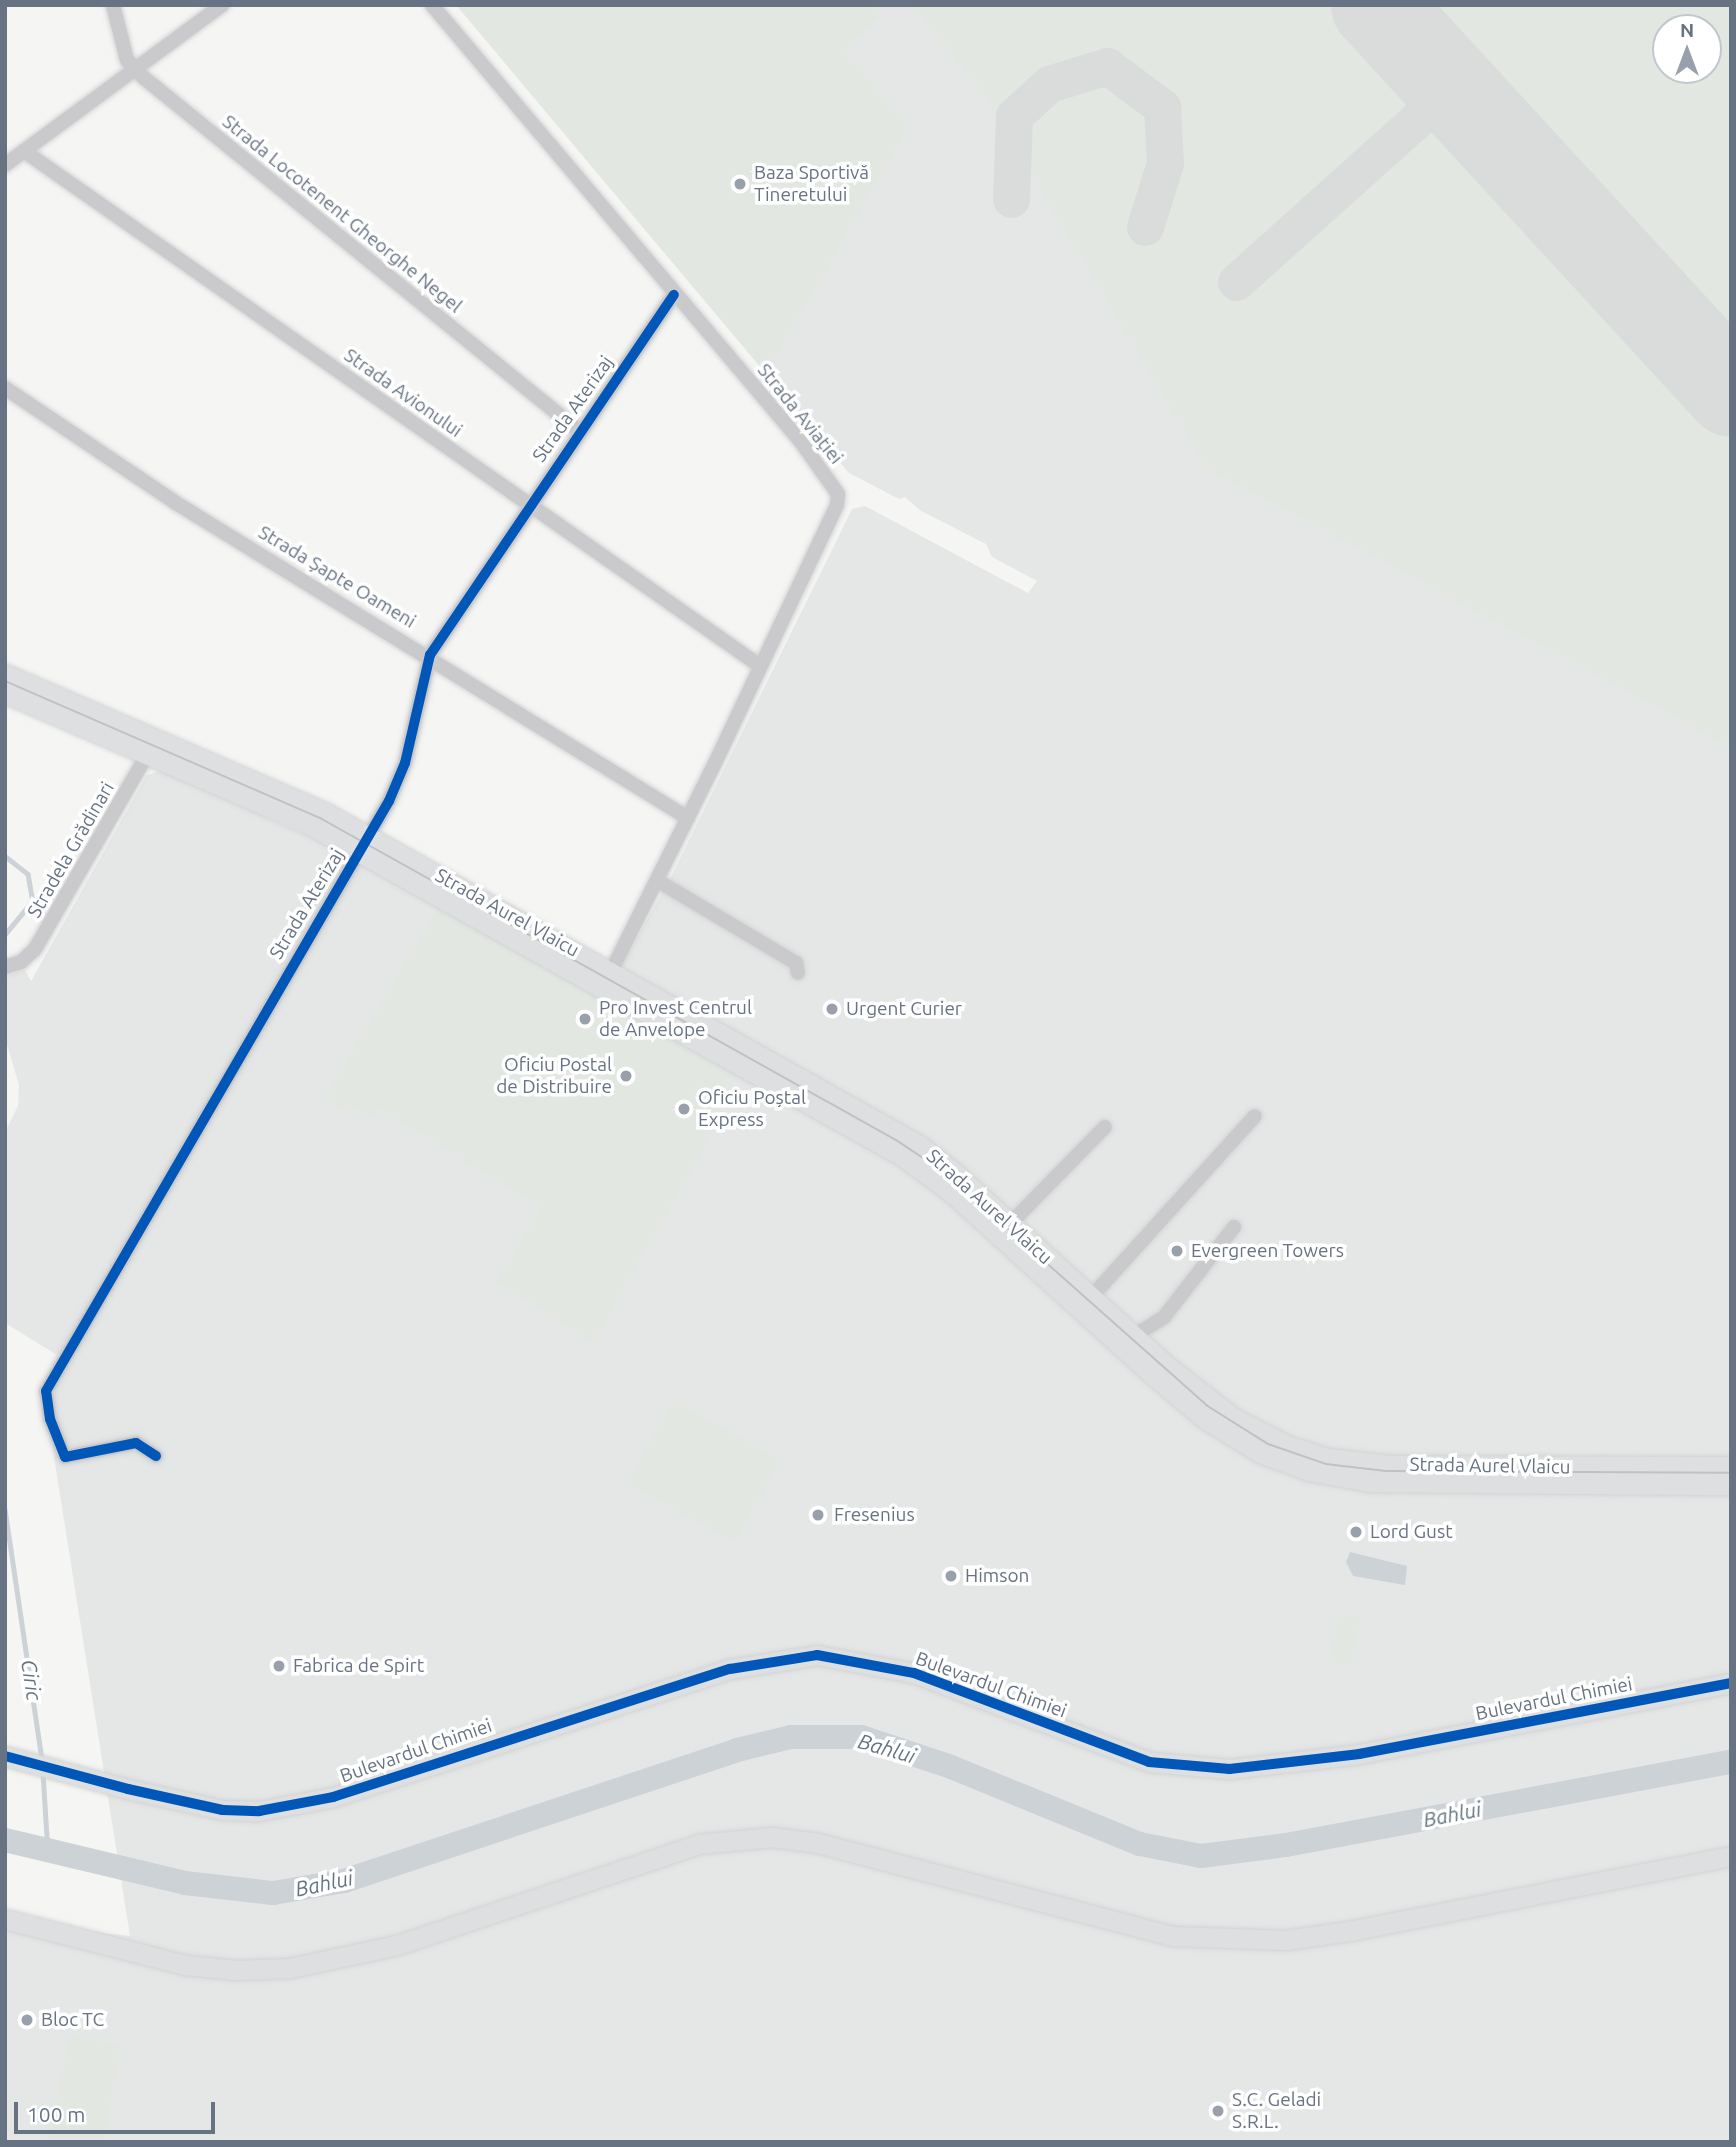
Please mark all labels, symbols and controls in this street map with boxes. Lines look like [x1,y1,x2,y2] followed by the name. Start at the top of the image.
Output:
[1652,14,1722,84] north arrow
[1680,19,1694,41] text: N
[218,110,466,318] street label: Strada Locotenent Gheorghe Negel
[754,162,869,206] place label: Baza Sportivă Tineretului
[732,176,748,192] marker: Baza Sportivă Tineretului
[340,344,466,442] street label: Strada Avionului
[528,351,618,467] street label: Strada Aterizaj
[753,359,847,469] street label: Strada Aviației
[254,521,420,633] street label: Strada Șapte Oameni
[23,778,119,922] street label: Stradela Grădinari
[265,845,349,963] street label: Strada Aterizaj
[431,864,583,962] street label: Strada Aurel Vlaicu
[599,997,752,1041] place label: Pro Invest Centrul de Anvelope
[846,998,962,1020] place label: Urgent Curier
[824,1001,840,1017] marker: Urgent Curier
[577,1011,593,1027] marker: Pro Invest Centrul de Anvelope
[496,1054,612,1098] place label: Oficiu Postal de Distribuire
[618,1068,634,1084] marker: Oficiu Postal de Distribuire
[698,1087,806,1131] place label: Oficiu Poștal Express
[676,1101,692,1117] marker: Oficiu Poștal Express
[922,1145,1056,1269] street label: Strada Aurel Vlaicu
[1191,1240,1344,1262] place label: Evergreen Towers
[1169,1243,1185,1259] marker: Evergreen Towers
[1409,1453,1571,1479] street label: Strada Aurel Vlaicu
[834,1504,915,1526] place label: Fresenius
[808,1505,828,1525] marker: Fresenius
[1370,1521,1453,1543] place label: Lord Gust
[1348,1524,1364,1540] marker: Lord Gust
[965,1565,1029,1587] place label: Himson
[943,1568,959,1584] marker: Himson
[912,1647,1070,1723] street label: Bulevardul Chimiei
[293,1655,424,1677] place label: Fabrica de Spirt
[16,1658,48,1702] water label: Ciric
[271,1658,287,1674] marker: Fabrica de Spirt
[1474,1673,1634,1725] street label: Bulevardul Chimiei
[337,1714,495,1788] street label: Bulevardul Chimiei
[855,1728,919,1768] water label: Bahlui
[1421,1796,1483,1832] water label: Bahlui
[293,1865,355,1901] water label: Bahlui
[41,2009,104,2031] place label: Bloc TC
[19,2012,35,2028] marker: Bloc TC
[18,2088,219,2132] scale bar
[1232,2089,1321,2133] place label: S.C. Geladi S.R.L.
[27,2102,85,2126] text: 100 m
[1210,2103,1226,2119] marker: S.C. Geladi S.R.L.

